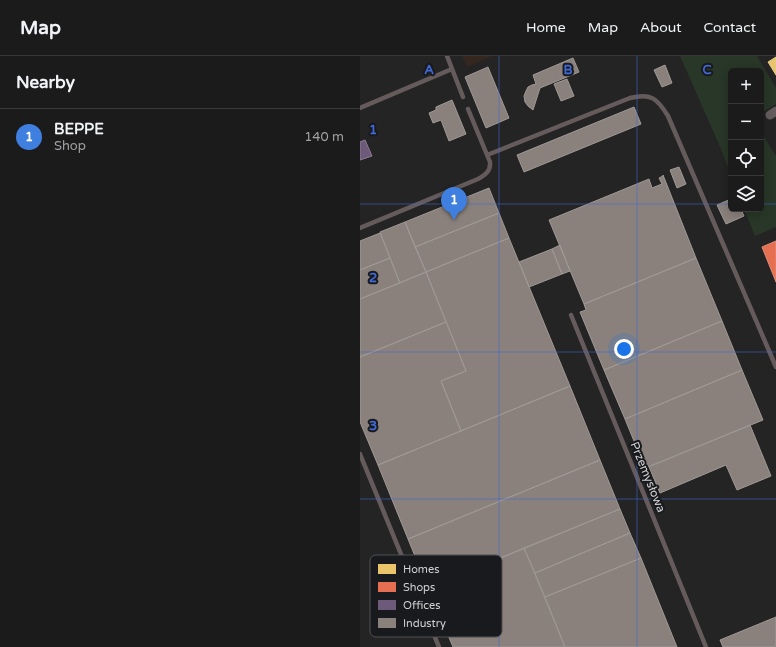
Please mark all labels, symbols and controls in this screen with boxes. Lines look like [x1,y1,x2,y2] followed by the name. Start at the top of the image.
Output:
[20,17,61,39] text: Map
[526,19,566,36] text: Home
[588,19,618,36] text: Map
[640,19,682,36] text: About
[704,19,756,36] text: Contact
[424,62,434,78] text: A
[563,62,573,78] text: B
[702,62,712,78] text: C
[728,68,764,212] map controls
[728,68,764,104] button: +
[16,72,75,93] text: Nearby
[728,104,764,140] button: −
[54,120,104,138] text: BEPPE
[369,122,377,138] text: 1
[25,129,33,145] text: 1
[304,129,344,145] text: 140 m
[54,138,86,154] text: Shop
[728,140,764,176] button: locate
[728,176,764,212] button: layers
[441,187,467,220] pin: 1
[369,270,377,286] text: 2
[614,339,634,359] your location
[369,418,377,434] text: 3
[627,440,669,514] street label: Przemysłowa
[370,555,502,637] legend
[403,563,439,576] text: Homes
[403,581,435,594] text: Shops
[403,599,441,612] text: Offices
[403,617,446,630] text: Industry

